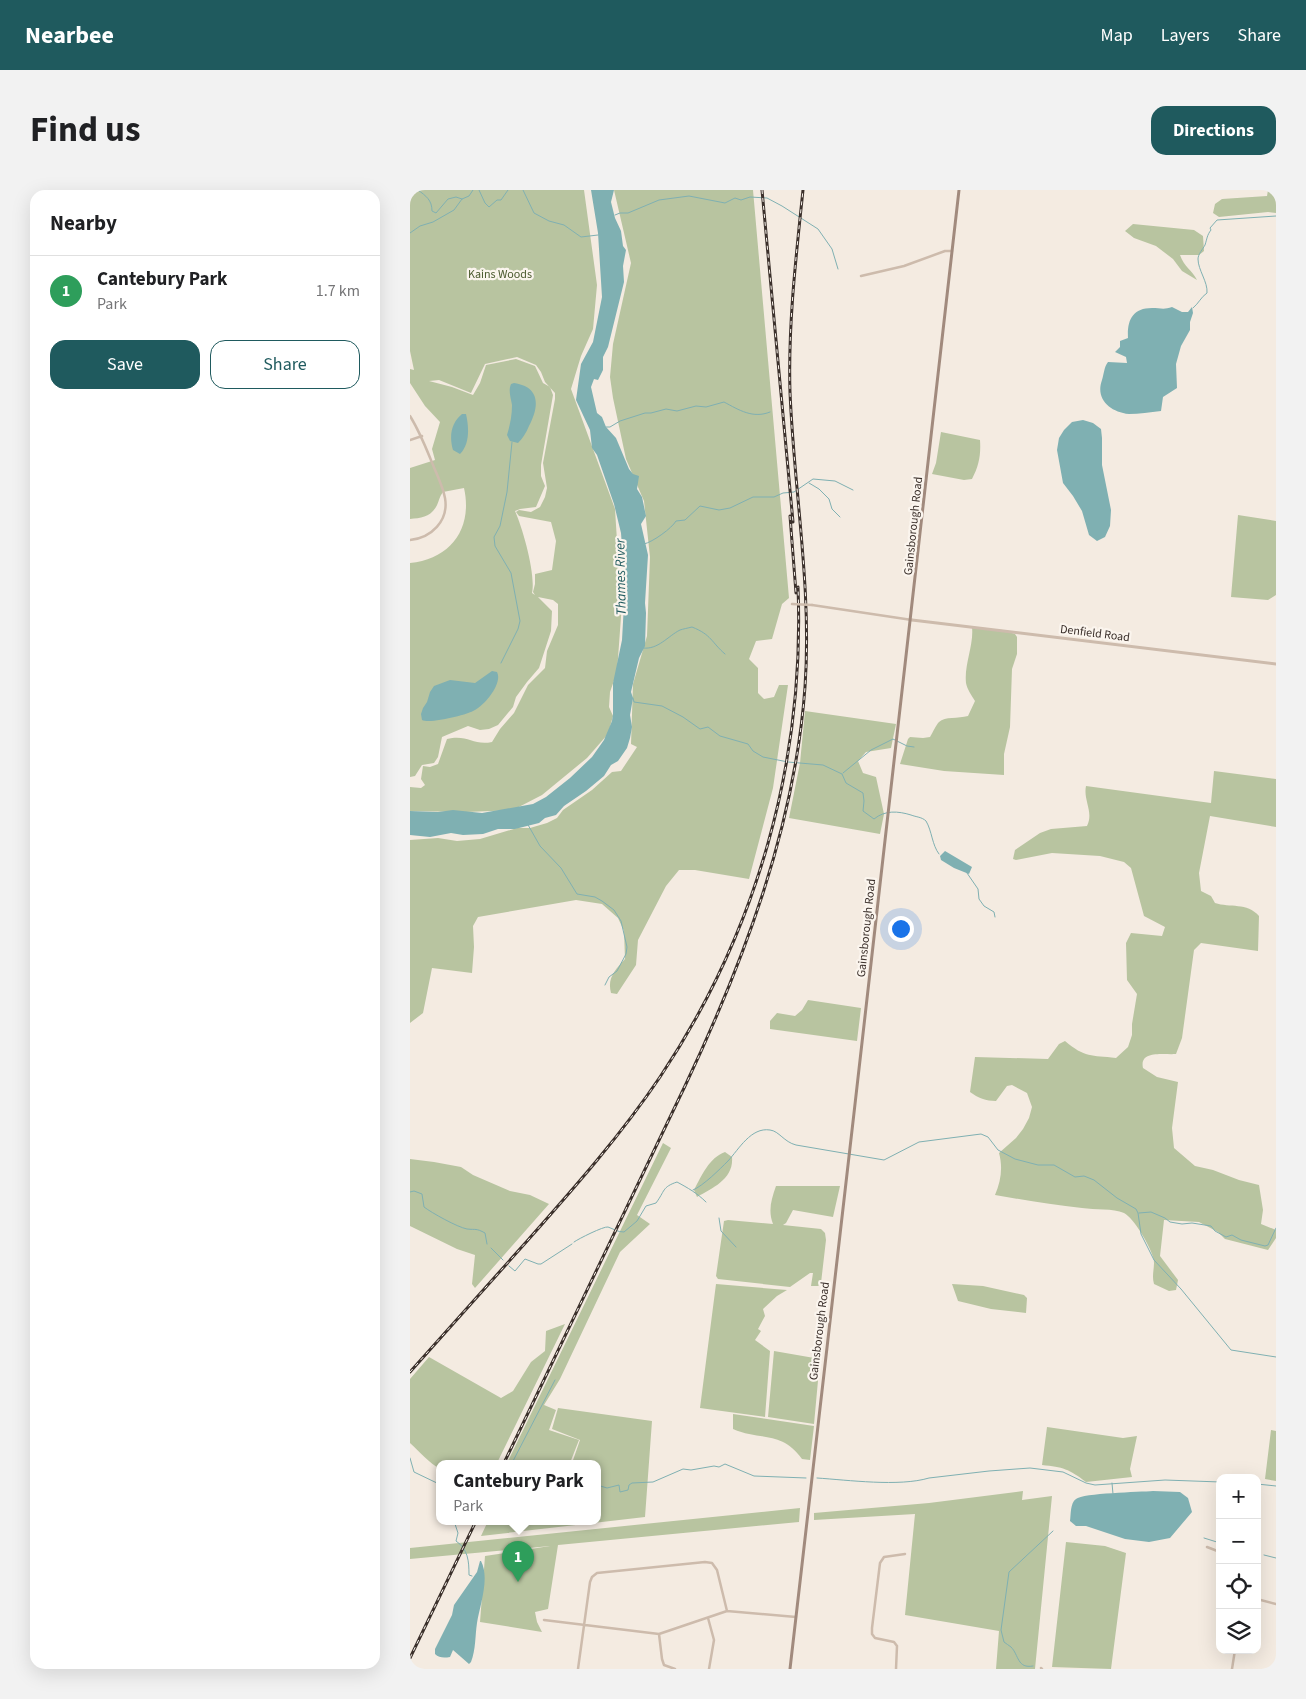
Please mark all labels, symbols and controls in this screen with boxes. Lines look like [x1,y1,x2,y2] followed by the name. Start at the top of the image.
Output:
[25,18,114,53] text: Nearbee
[1101,23,1133,48] text: Map
[1161,23,1210,48] text: Layers
[1238,23,1281,48] text: Share
[30,105,140,155] text: Find us
[1151,106,1276,155] button: Directions
[50,208,117,238] text: Nearby
[97,266,227,293] text: Cantebury Park
[468,266,532,283] park label: Kains Woods
[62,280,70,302] text: 1
[316,280,360,302] text: 1.7 km
[97,293,127,315] text: Park
[50,340,200,389] button: Save
[210,340,360,389] button: Share
[900,476,927,576] street label: Gainsborough Road
[610,537,632,616] water label: Thames River
[1059,621,1131,646] street label: Denfield Road
[853,878,880,978] street label: Gainsborough Road
[888,916,914,942] your location
[805,1281,834,1381] street label: Gainsborough Road
[436,1460,601,1525] popup
[453,1468,584,1495] text: Cantebury Park
[1216,1474,1261,1654] map controls
[1216,1474,1261,1519] button: +
[453,1495,483,1517] text: Park
[1216,1519,1261,1564] button: −
[502,1541,534,1582] pin: 1
[1216,1564,1261,1609] button: locate
[1216,1609,1261,1654] button: layers

